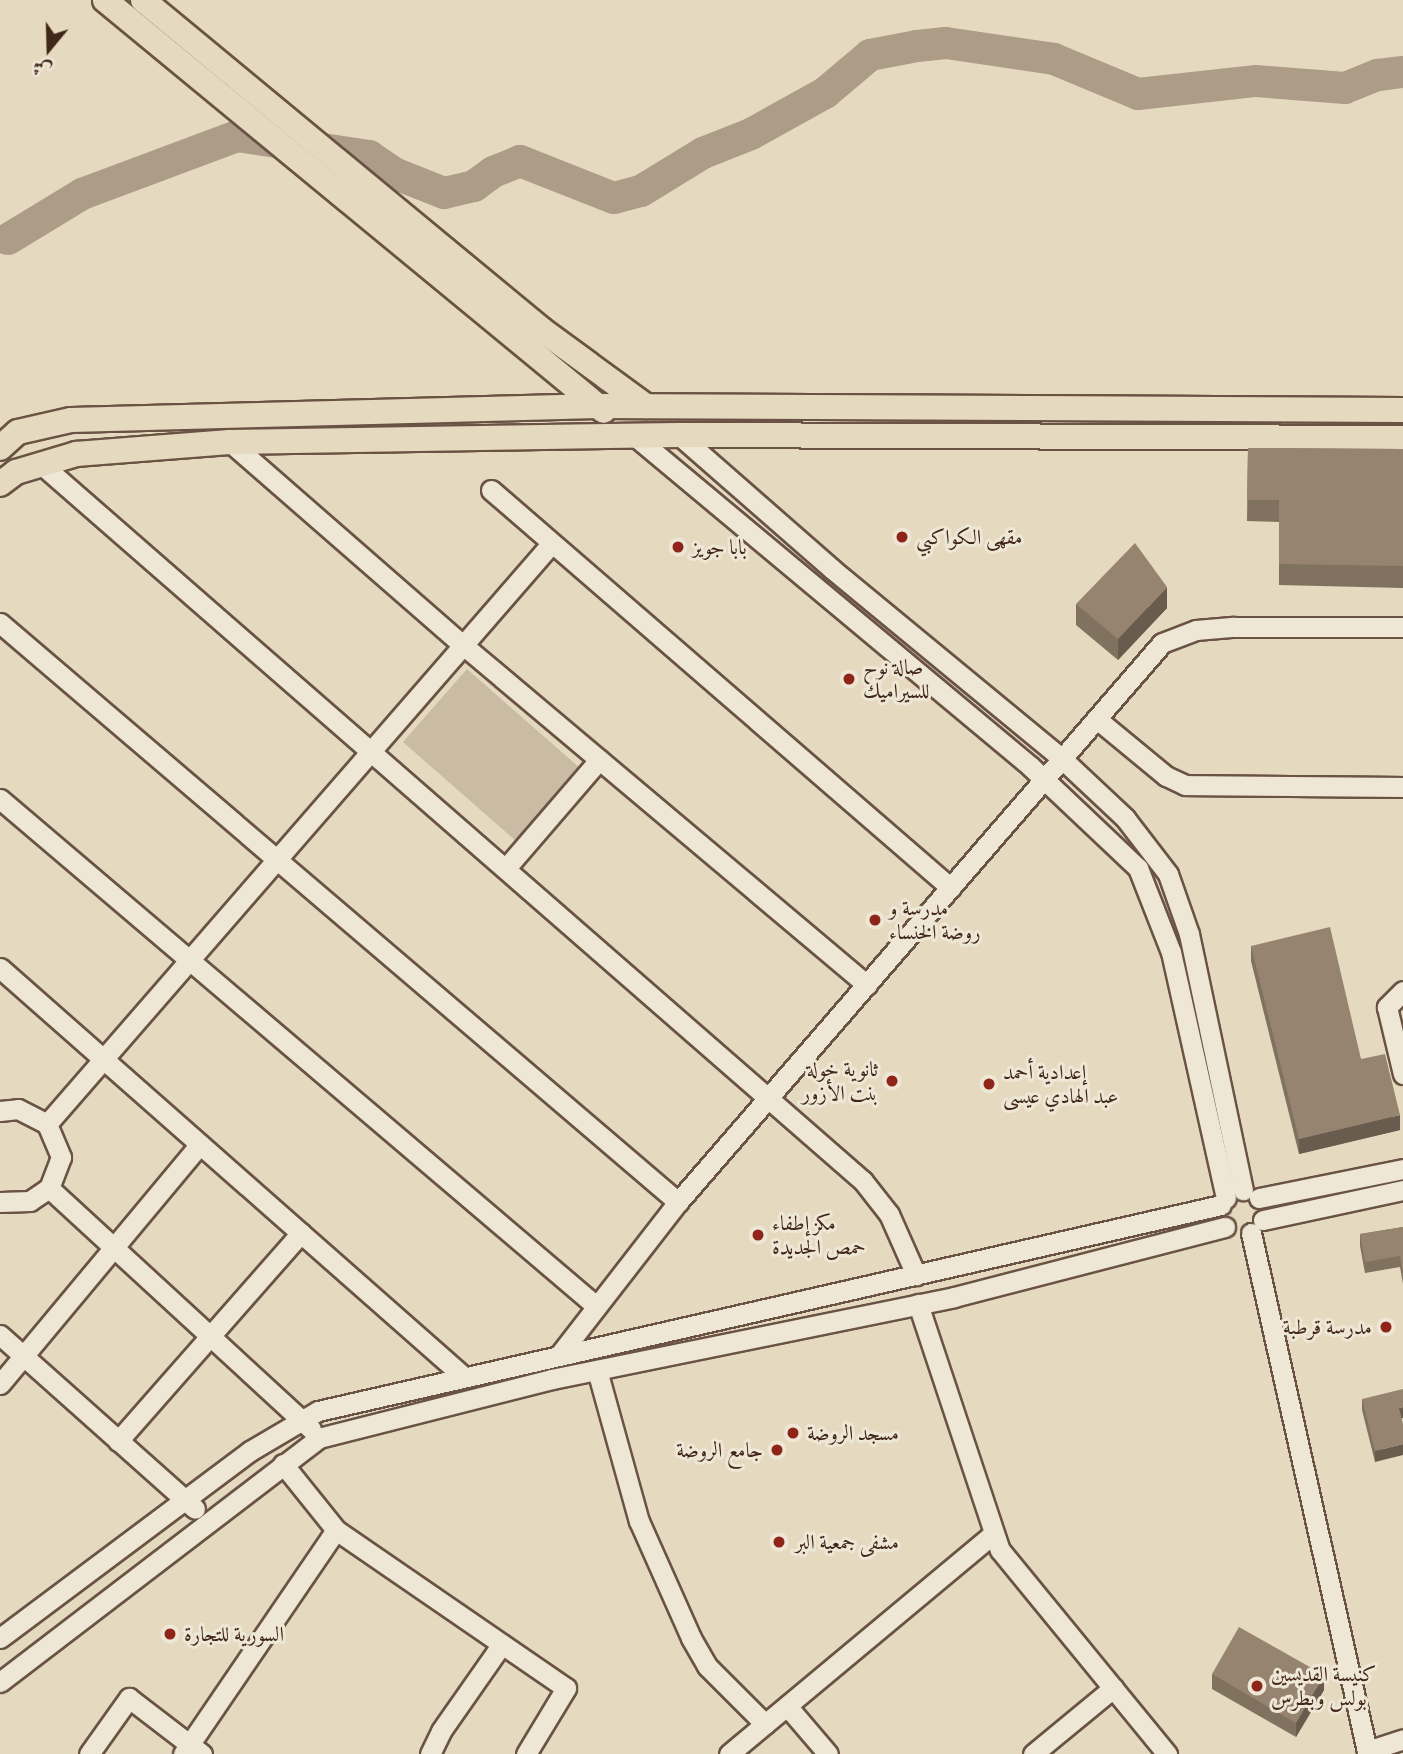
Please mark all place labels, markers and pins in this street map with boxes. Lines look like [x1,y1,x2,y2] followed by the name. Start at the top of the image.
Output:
[916,524,1022,550] place label: مقهى الكواكبي
[894,529,910,545] marker: مقهى الكواكبي
[692,534,747,560] place label: بابا جويز
[670,539,686,555] marker: بابا جويز
[863,654,930,704] place label: صالة نوح للسيراميك
[841,671,857,687] marker: صالة نوح للسيراميك
[889,895,981,945] place label: مدرسة و روضة الخنساء
[867,912,883,928] marker: مدرسة و روضة الخنساء
[802,1056,878,1106] place label: ثانوية خولة بنت الأزور
[1003,1059,1118,1109] place label: إعدادية أحمد عبد الهادي عيسى
[884,1073,900,1089] marker: ثانوية خولة بنت الأزور
[981,1076,997,1092] marker: إعدادية أحمد عبد الهادي عيسى
[772,1210,866,1260] place label: مكز إطفاء حمص الجديدة
[750,1227,766,1243] marker: مكز إطفاء حمص الجديدة
[1283,1314,1372,1340] place label: مدرسة قرطبة
[1378,1319,1394,1335] marker: مدرسة قرطبة
[807,1420,899,1446] place label: مسجد الروضة
[785,1425,801,1441] marker: مسجد الروضة
[676,1437,763,1463] place label: جامع الروضة
[769,1442,785,1458] marker: جامع الروضة
[795,1529,899,1555] place label: مشفى جمعية البر
[769,1532,789,1552] marker: مشفى جمعية البر
[184,1621,284,1647] place label: السورية للتجارة
[162,1626,178,1642] marker: السورية للتجارة
[1271,1661,1376,1711] place label: كنيسة القديسين بولس وبطرس
[1249,1678,1265,1694] marker: كنيسة القديسين بولس وبطرس

